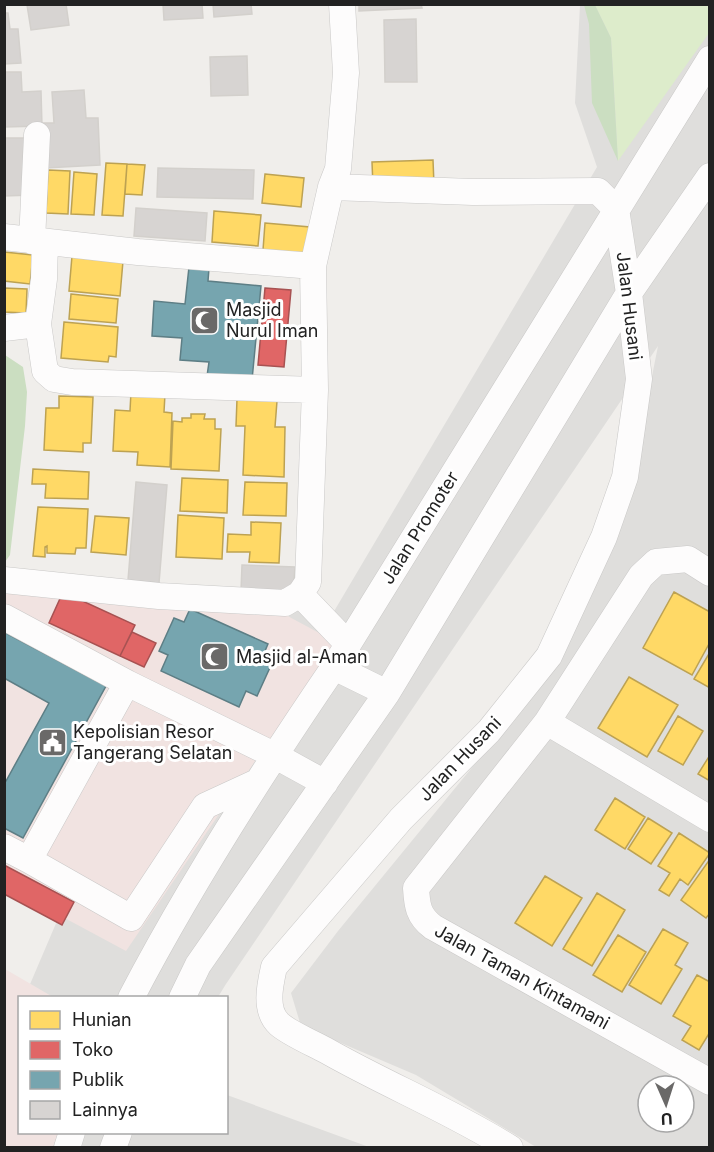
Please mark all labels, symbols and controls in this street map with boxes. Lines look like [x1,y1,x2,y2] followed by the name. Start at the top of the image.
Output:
[612,250,647,361] street label: Jalan Husani
[226,299,318,341] place label: Masjid Nurul Iman
[189,304,221,336] mosque icon: Masjid Nurul Iman
[377,467,463,588] street label: Jalan Promoter
[199,641,231,673] mosque icon: Masjid al-Aman
[236,646,368,667] place label: Masjid al-Aman
[414,712,505,805] street label: Jalan Husani
[73,721,232,763] place label: Kepolisian Resor Tangerang Selatan
[36,726,68,758] public building icon: Kepolisian Resor Tangerang Selatan
[431,920,613,1033] street label: Jalan Taman Kintamani
[18,996,228,1134] legend
[72,1009,132,1030] text: Hunian
[72,1039,113,1060] text: Toko
[72,1069,124,1090] text: Publik
[636,1074,696,1134] north arrow
[72,1099,138,1120] text: Lainnya
[660,1109,673,1129] text: U

